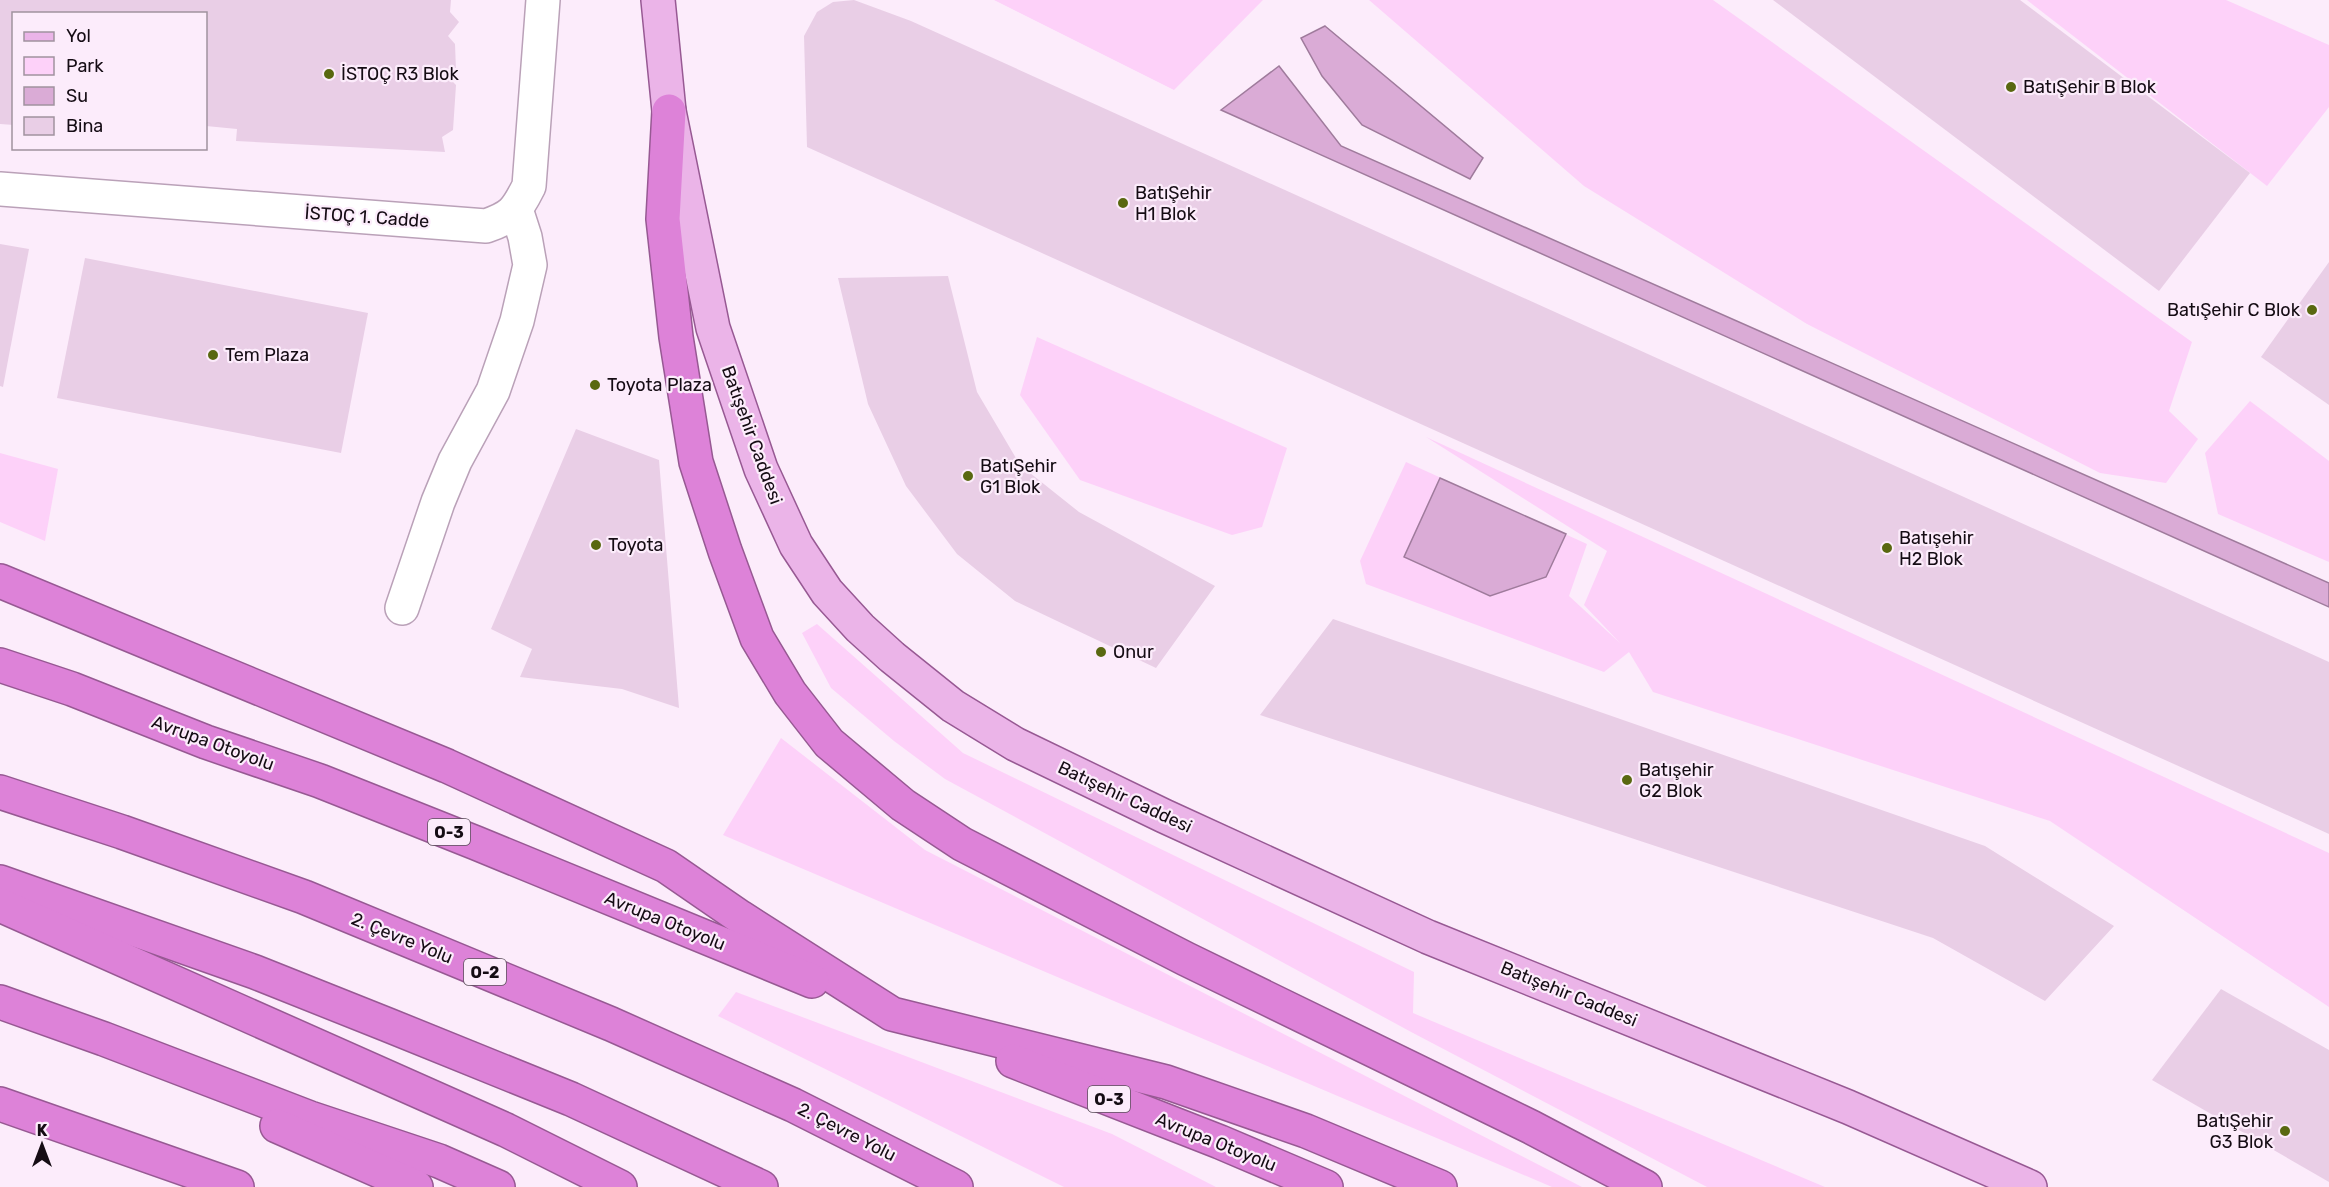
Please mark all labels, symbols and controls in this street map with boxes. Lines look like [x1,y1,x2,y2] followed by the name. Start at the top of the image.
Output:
[12,12,207,150] legend
[66,25,91,47] text: Yol
[66,55,104,77] text: Park
[341,63,459,85] place label: İSTOÇ R3 Blok
[322,67,336,81] marker: İSTOÇ R3 Blok
[2023,76,2157,98] place label: BatıŞehir B Blok
[2004,80,2018,94] marker: BatıŞehir B Blok
[66,85,88,107] text: Su
[66,115,103,137] text: Bina
[1135,182,1212,225] place label: BatıŞehir H1 Blok
[1116,196,1130,210] marker: BatıŞehir H1 Blok
[304,202,430,232] street label: İSTOÇ 1. Cadde
[2167,299,2301,321] place label: BatıŞehir C Blok
[2305,303,2319,317] marker: BatıŞehir C Blok
[225,344,309,366] place label: Tem Plaza
[206,348,220,362] marker: Tem Plaza
[717,363,787,507] street label: Batışehir Caddesi
[607,374,712,396] place label: Toyota Plaza
[588,378,602,392] marker: Toyota Plaza
[980,455,1057,498] place label: BatıŞehir G1 Blok
[961,469,975,483] marker: BatıŞehir G1 Blok
[1899,527,1974,570] place label: Batışehir H2 Blok
[608,534,664,556] place label: Toyota
[589,538,603,552] marker: Toyota
[1880,541,1894,555] marker: Batışehir H2 Blok
[1113,641,1154,663] place label: Onur
[1094,645,1108,659] marker: Onur
[149,711,277,775] street label: Avrupa Otoyolu
[1054,756,1196,838] street label: Batışehir Caddesi
[1639,759,1714,802] place label: Batışehir G2 Blok
[1620,773,1634,787] marker: Batışehir G2 Blok
[428,819,470,845] road number: O-3
[601,887,729,955] street label: Avrupa Otoyolu
[348,908,456,968] street label: 2. Çevre Yolu
[1497,957,1641,1031] street label: Batışehir Caddesi
[464,959,506,985] road number: O-2
[1088,1086,1130,1112] road number: O-3
[794,1098,900,1166] street label: 2. Çevre Yolu
[1152,1108,1280,1176] street label: Avrupa Otoyolu
[2196,1110,2274,1153] place label: BatıŞehir G3 Blok
[12,1115,72,1175] north arrow
[37,1121,48,1140] text: K
[2278,1124,2292,1138] marker: BatıŞehir G3 Blok

